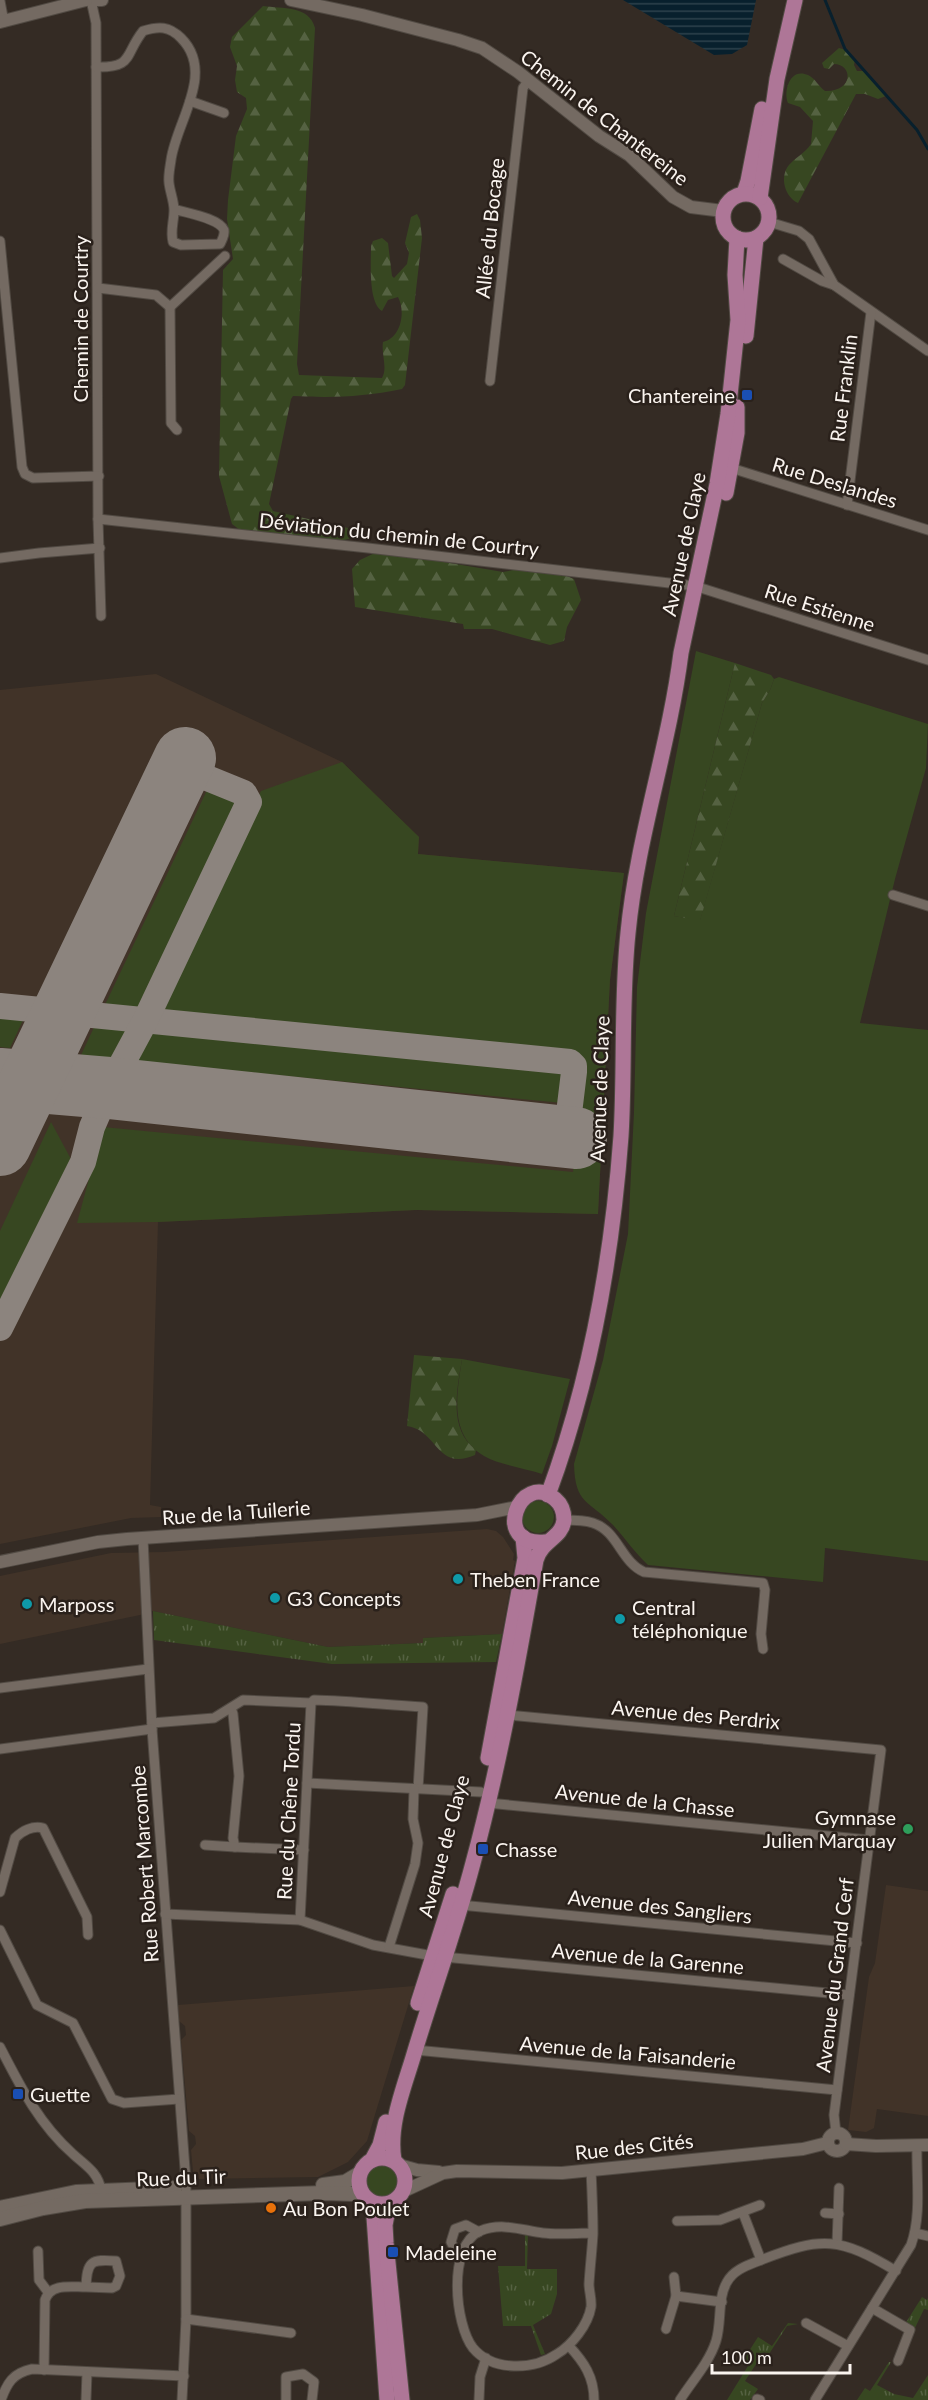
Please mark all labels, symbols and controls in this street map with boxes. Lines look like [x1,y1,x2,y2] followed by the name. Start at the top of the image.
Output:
[516,44,694,190] street label: Chemin de Chantereine
[470,157,508,299] street label: Allée du Bocage
[68,235,92,403] street label: Chemin de Courtry
[824,333,862,443] street label: Rue Franklin
[628,383,735,407] place label: Chantereine
[740,388,754,402] marker: Chantereine
[770,452,900,512] street label: Rue Deslandes
[656,470,710,618] street label: Avenue de Claye
[258,507,541,561] street label: Déviation du chemin de Courtry
[762,578,878,636] street label: Rue Estienne
[584,1015,614,1163] street label: Avenue de Claye
[161,1495,311,1529] street label: Rue de la Tuilerie
[470,1567,600,1591] place label: Theben France
[451,1572,465,1586] marker: Theben France
[287,1586,401,1610] place label: G3 Concepts
[268,1591,282,1605] marker: G3 Concepts
[39,1592,114,1616] place label: Marposs
[632,1595,748,1642] place label: Central téléphonique
[20,1597,34,1611] marker: Marposs
[613,1612,627,1626] marker: Central téléphonique
[611,1695,781,1733] street label: Avenue des Perdrix
[271,1722,305,1900] street label: Rue du Chêne Tordu
[125,1765,163,1963] street label: Rue Robert Marcombe
[412,1772,474,1920] street label: Avenue de Claye
[554,1779,736,1821] street label: Avenue de la Chasse
[763,1805,897,1852] place label: Gymnase Julien Marquay
[901,1822,915,1836] marker: Gymnase Julien Marquay
[495,1837,557,1861] place label: Chasse
[476,1842,490,1856] marker: Chasse
[810,1876,858,2074] street label: Avenue du Grand Cerf
[567,1884,753,1928] street label: Avenue des Sangliers
[551,1938,745,1978] street label: Avenue de la Garenne
[519,2031,737,2073] street label: Avenue de la Faisanderie
[30,2082,90,2106] place label: Guette
[11,2087,25,2101] marker: Guette
[574,2128,694,2164] street label: Rue des Cités
[136,2163,227,2191] street label: Rue du Tir
[283,2196,409,2220] place label: Au Bon Poulet
[264,2201,278,2215] marker: Au Bon Poulet
[405,2240,497,2264] place label: Madeleine
[386,2245,400,2259] marker: Madeleine
[712,2337,850,2375] scale bar
[721,2346,772,2368] text: 100 m

